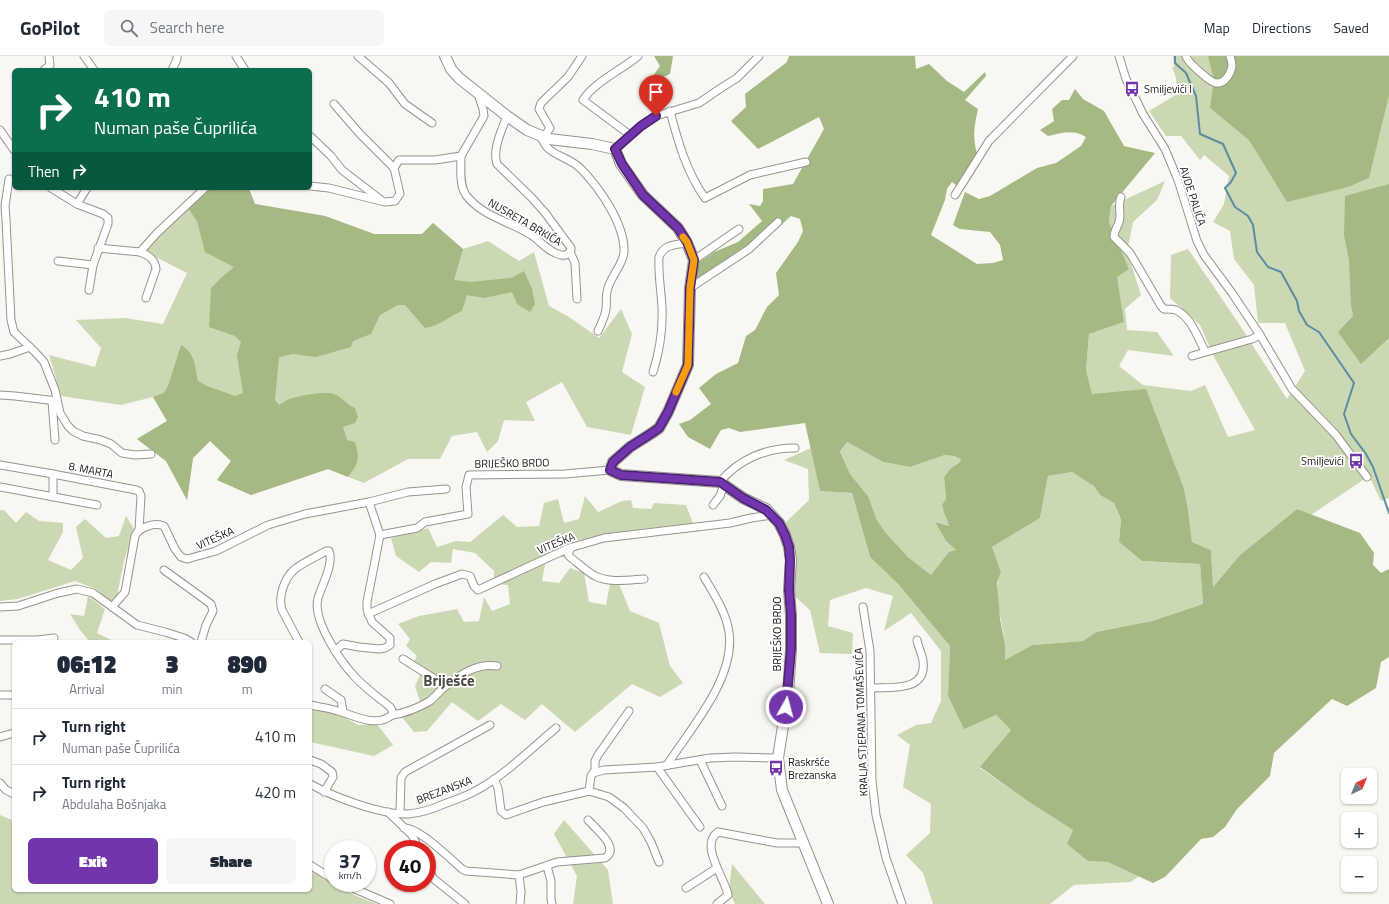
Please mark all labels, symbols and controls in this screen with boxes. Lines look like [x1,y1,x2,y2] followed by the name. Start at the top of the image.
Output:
[104,10,384,46] search box
[20,13,80,42] text: GoPilot
[150,16,224,39] text: Search here
[118,17,140,39] icon: search
[1204,17,1230,38] text: Map
[1252,17,1311,38] text: Directions
[1333,17,1369,38] text: Saved
[94,75,171,118] text: 410 m
[639,75,673,116] pin
[1123,80,1141,98] bus stop icon: Smiljevići I
[645,81,667,103] icon: arrive
[1144,81,1192,97] place label: Smiljevići I
[28,84,80,136] icon: right
[94,114,257,141] text: Numan paše Čuprilića
[28,160,60,183] text: Then
[68,160,90,182] icon: right
[1176,164,1210,228] street label: AVDE PALIĆA
[485,194,565,250] street label: NUSRETA BRKIĆA
[1347,452,1365,470] bus stop icon: Smiljevići
[1301,453,1344,469] place label: Smiljevići
[474,454,550,472] street label: BRIJEŠKO BRDO
[67,458,115,482] street label: 8. MARTA
[194,522,237,553] street label: VITEŠKA
[535,528,578,558] street label: VITEŠKA
[769,596,785,672] street label: BRIJEŠKO BRDO
[57,646,117,682] text: 06:12
[165,646,179,682] text: 3
[227,646,267,682] text: 890
[850,647,872,797] street label: KRALJA STJEPANA TOMAŠEVIĆA
[423,669,475,692] district label: Briješće
[69,679,104,699] text: Arrival
[162,679,182,699] text: min
[242,679,253,699] text: m
[765,686,807,728] position arrow
[62,715,126,738] text: Turn right
[255,725,296,748] text: 410 m
[28,726,50,748] icon: right
[62,738,180,758] text: Numan paše Čuprilića
[788,754,837,783] place label: Raskršće Brezanska
[767,759,785,777] bus stop icon: Raskršće Brezanska
[1341,768,1377,804] north arrow
[1341,768,1377,892] map controls
[62,771,126,794] text: Turn right
[414,772,474,808] street label: BREZANSKA
[255,781,296,804] text: 420 m
[28,782,50,804] icon: right
[62,794,166,814] text: Abdulaha Bošnjaka
[1341,812,1377,848] button: +
[28,838,158,884] button: Exit
[166,838,296,884] button: Share
[384,840,436,892] speed limit sign: 40
[339,845,361,876] text: 37
[1341,856,1377,892] button: −
[339,868,361,883] text: km/h

